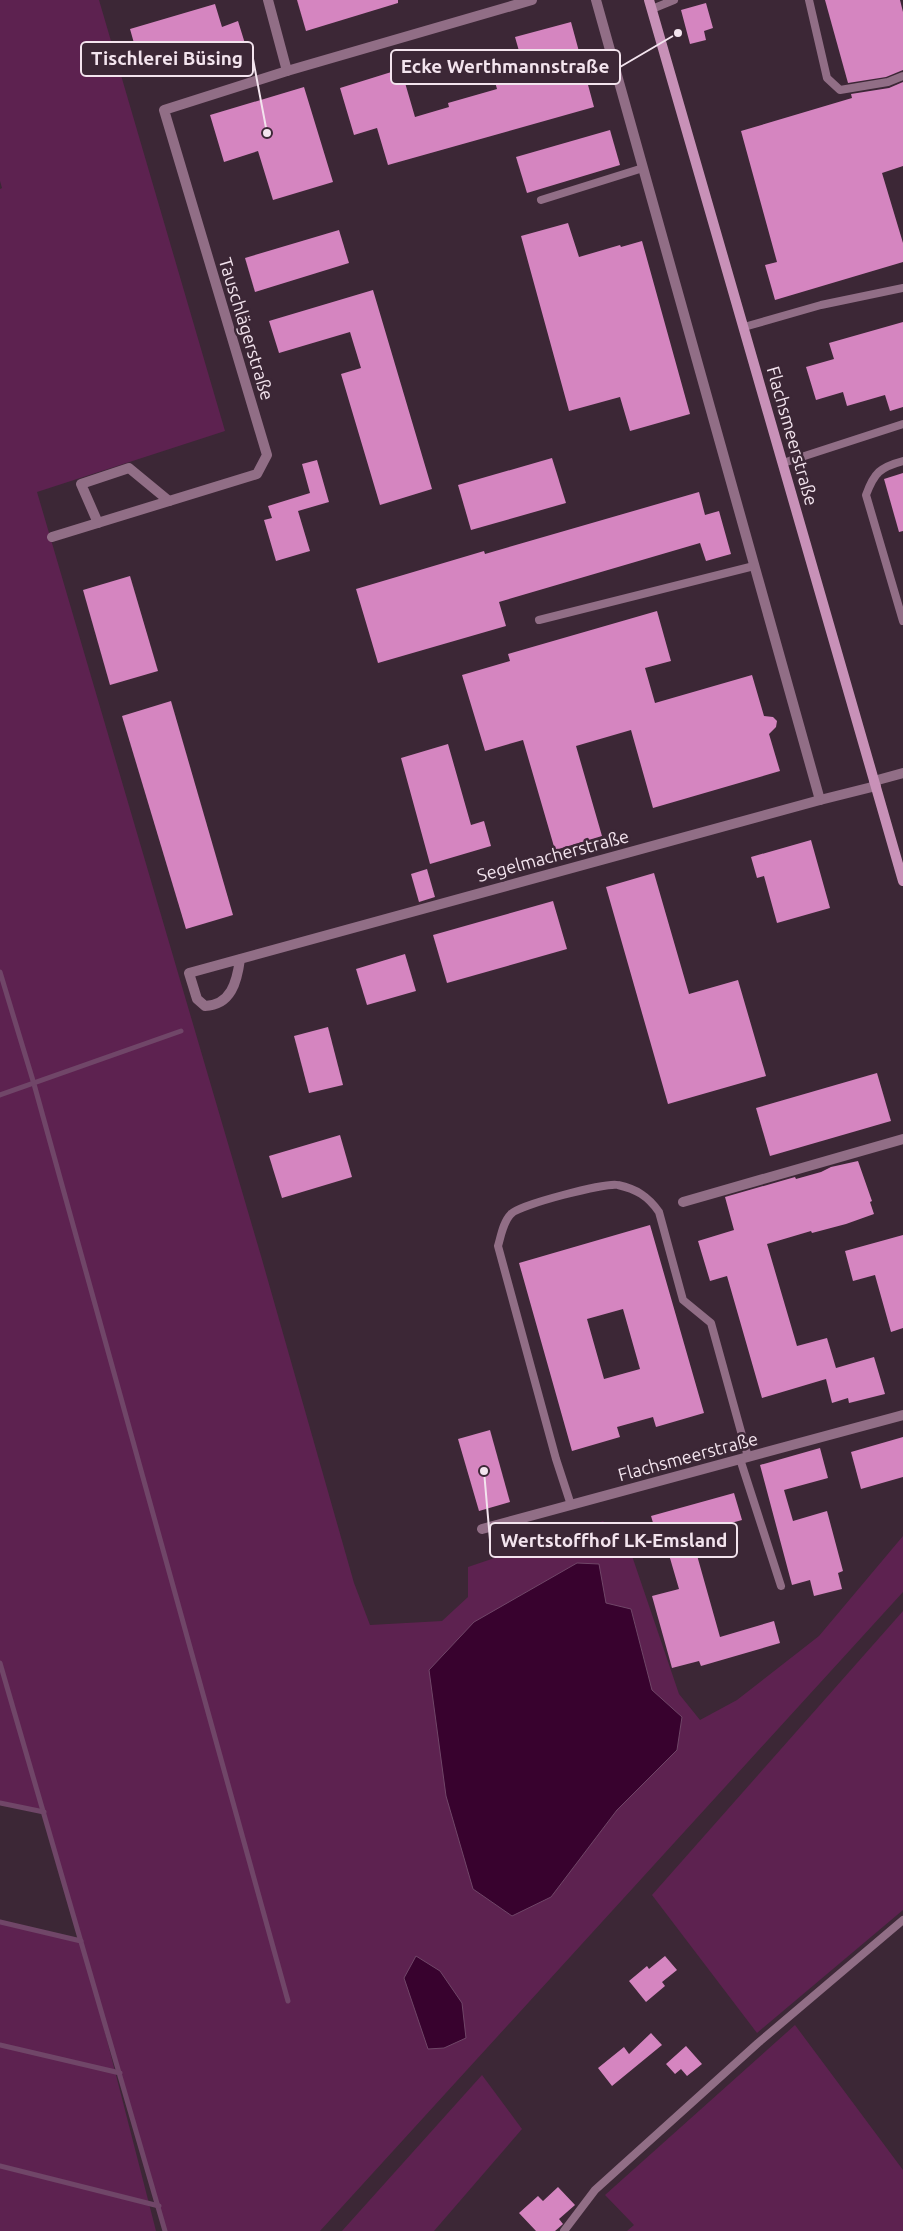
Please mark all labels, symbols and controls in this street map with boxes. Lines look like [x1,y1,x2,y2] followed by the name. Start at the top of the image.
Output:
[81,42,253,76] callout: Tischlerei Büsing
[91,47,243,69] text: Tischlerei Büsing
[391,50,620,84] callout: Ecke Werthmannstraße
[401,55,609,77] text: Ecke Werthmannstraße
[216,255,278,402] street label: Tauschlägerstraße
[764,364,822,508] street label: Flachsmeerstraße
[475,825,631,885] street label: Segelmacherstraße
[616,1428,760,1484] street label: Flachsmeerstraße
[490,1523,737,1557] callout: Wertstoffhof LK-Emsland
[501,1529,728,1551] text: Wertstoffhof LK-Emsland

